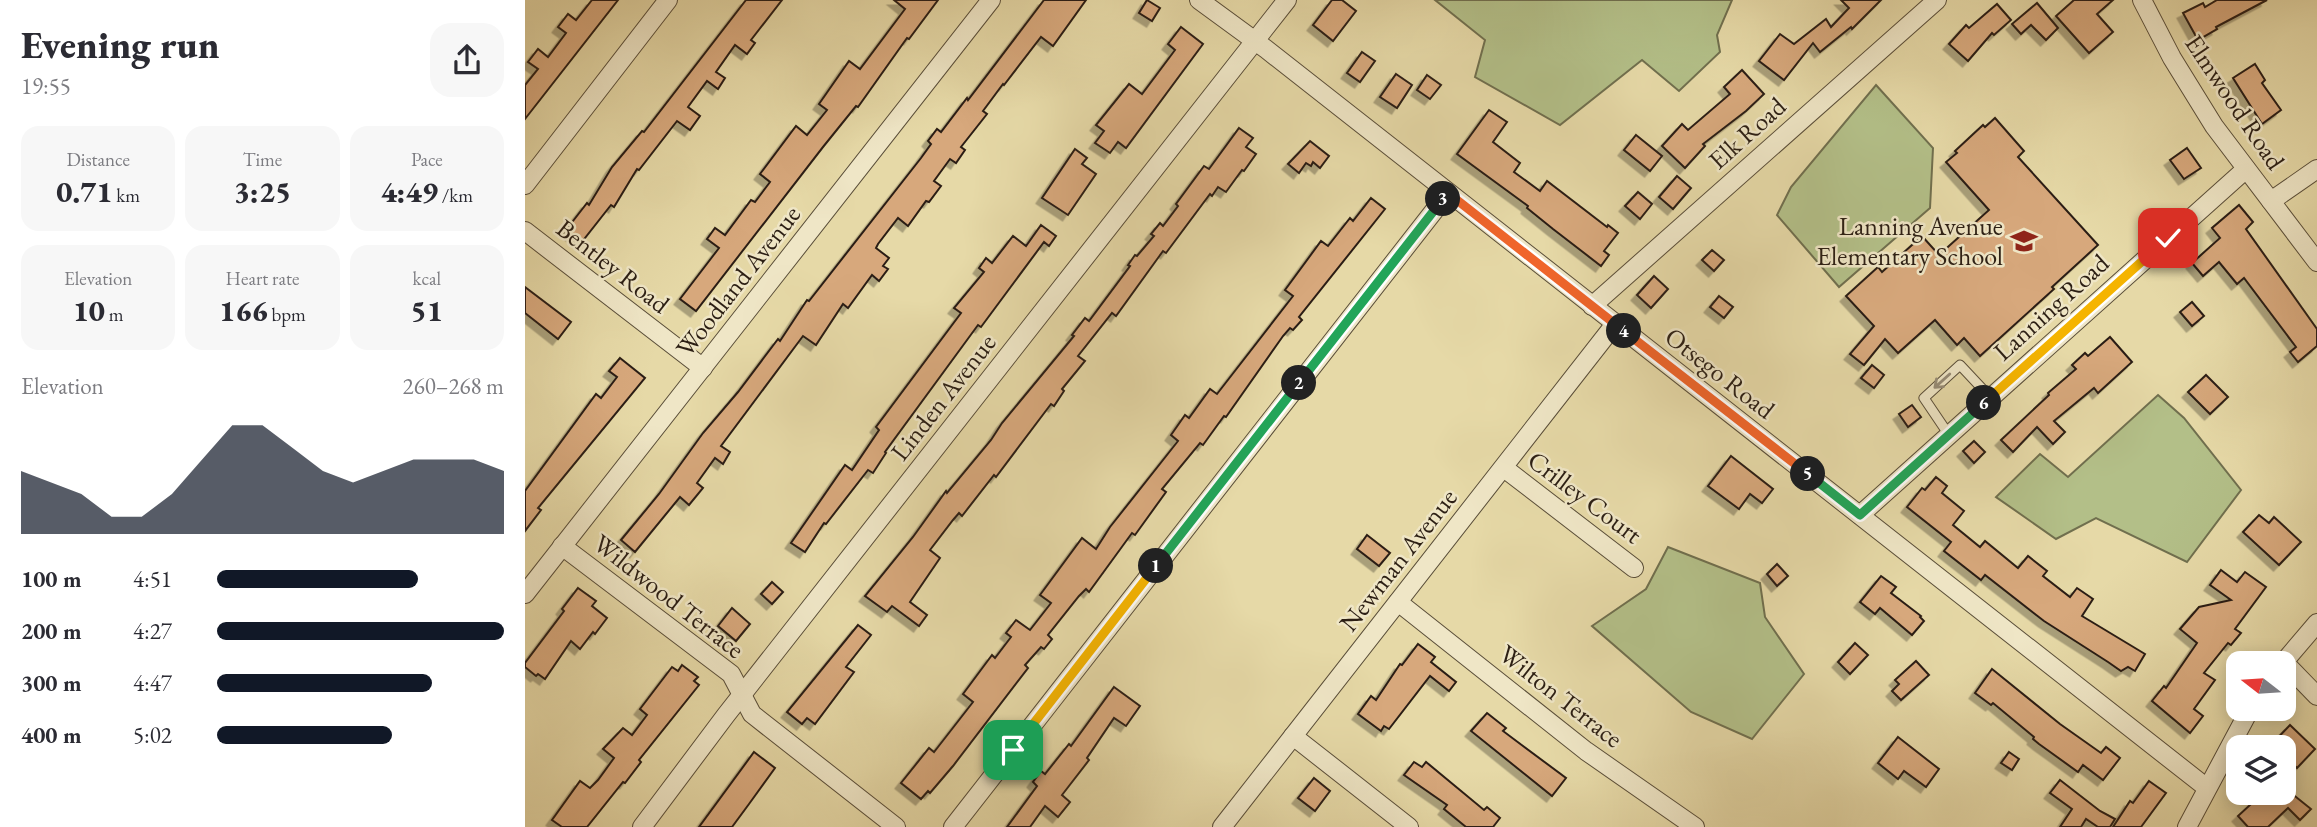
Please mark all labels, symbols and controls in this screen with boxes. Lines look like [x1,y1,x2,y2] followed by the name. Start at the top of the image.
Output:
[21,20,219,69] text: Evening run
[430,23,504,97] button: share
[2177,28,2293,177] street label: Elmwood Road
[21,71,71,101] text: 19:55
[1701,89,1793,177] street label: Elk Road
[66,147,130,172] text: Distance
[243,147,282,172] text: Time
[411,147,443,172] text: Pace
[56,172,112,211] text: 0.71
[234,172,291,211] text: 3:25
[381,172,438,211] text: 4:49
[1425,182,1461,216] pin: 3
[112,183,140,208] text: km
[438,183,473,208] text: /km
[1437,186,1448,211] text: 3
[668,198,808,364] street label: Woodland Avenue
[2138,208,2198,268] pin
[1816,209,2003,273] place label: Lanning Avenue Elementary School
[549,211,677,321] street label: Bentley Road
[2149,219,2187,257] icon: check
[2009,226,2039,256] school or university icon: Lanning Avenue Elementary School
[1986,246,2117,368] street label: Lanning Road
[64,266,132,291] text: Elevation
[226,266,299,291] text: Heart rate
[413,266,441,291] text: kcal
[73,291,105,330] text: 10
[219,291,268,330] text: 166
[411,291,443,330] text: 51
[105,302,124,327] text: m
[268,302,306,327] text: bpm
[1607,314,1641,348] pin: 4
[1618,318,1629,343] text: 4
[1658,319,1782,427] street label: Otsego Road
[883,327,1003,467] street label: Linden Avenue
[1281,366,1317,400] pin: 2
[1293,370,1304,395] text: 2
[21,371,104,401] text: Elevation
[403,371,504,401] text: 260–268 m
[1934,372,1951,389] one-way arrow
[1967,386,2001,420] pin: 6
[1978,390,1989,415] text: 6
[1521,443,1649,551] street label: Crilley Court
[1791,456,1825,491] pin: 5
[1802,461,1813,486] text: 5
[1331,481,1465,639] street label: Newman Avenue
[586,526,752,666] street label: Wildwood Terrace
[1139,548,1173,584] pin: 1
[1150,553,1161,578] text: 1
[21,564,82,594] text: 100 m
[133,564,172,594] text: 4:51
[21,616,82,646] text: 200 m
[133,616,172,646] text: 4:27
[1492,637,1630,755] street label: Wilton Terrace
[2226,651,2296,721] north arrow
[2226,651,2296,805] map controls
[21,668,82,698] text: 300 m
[133,668,172,698] text: 4:47
[21,720,82,750] text: 400 m
[133,720,172,750] text: 5:02
[983,720,1043,780] pin
[994,731,1032,769] icon: arrive
[2226,735,2296,805] button: layers

